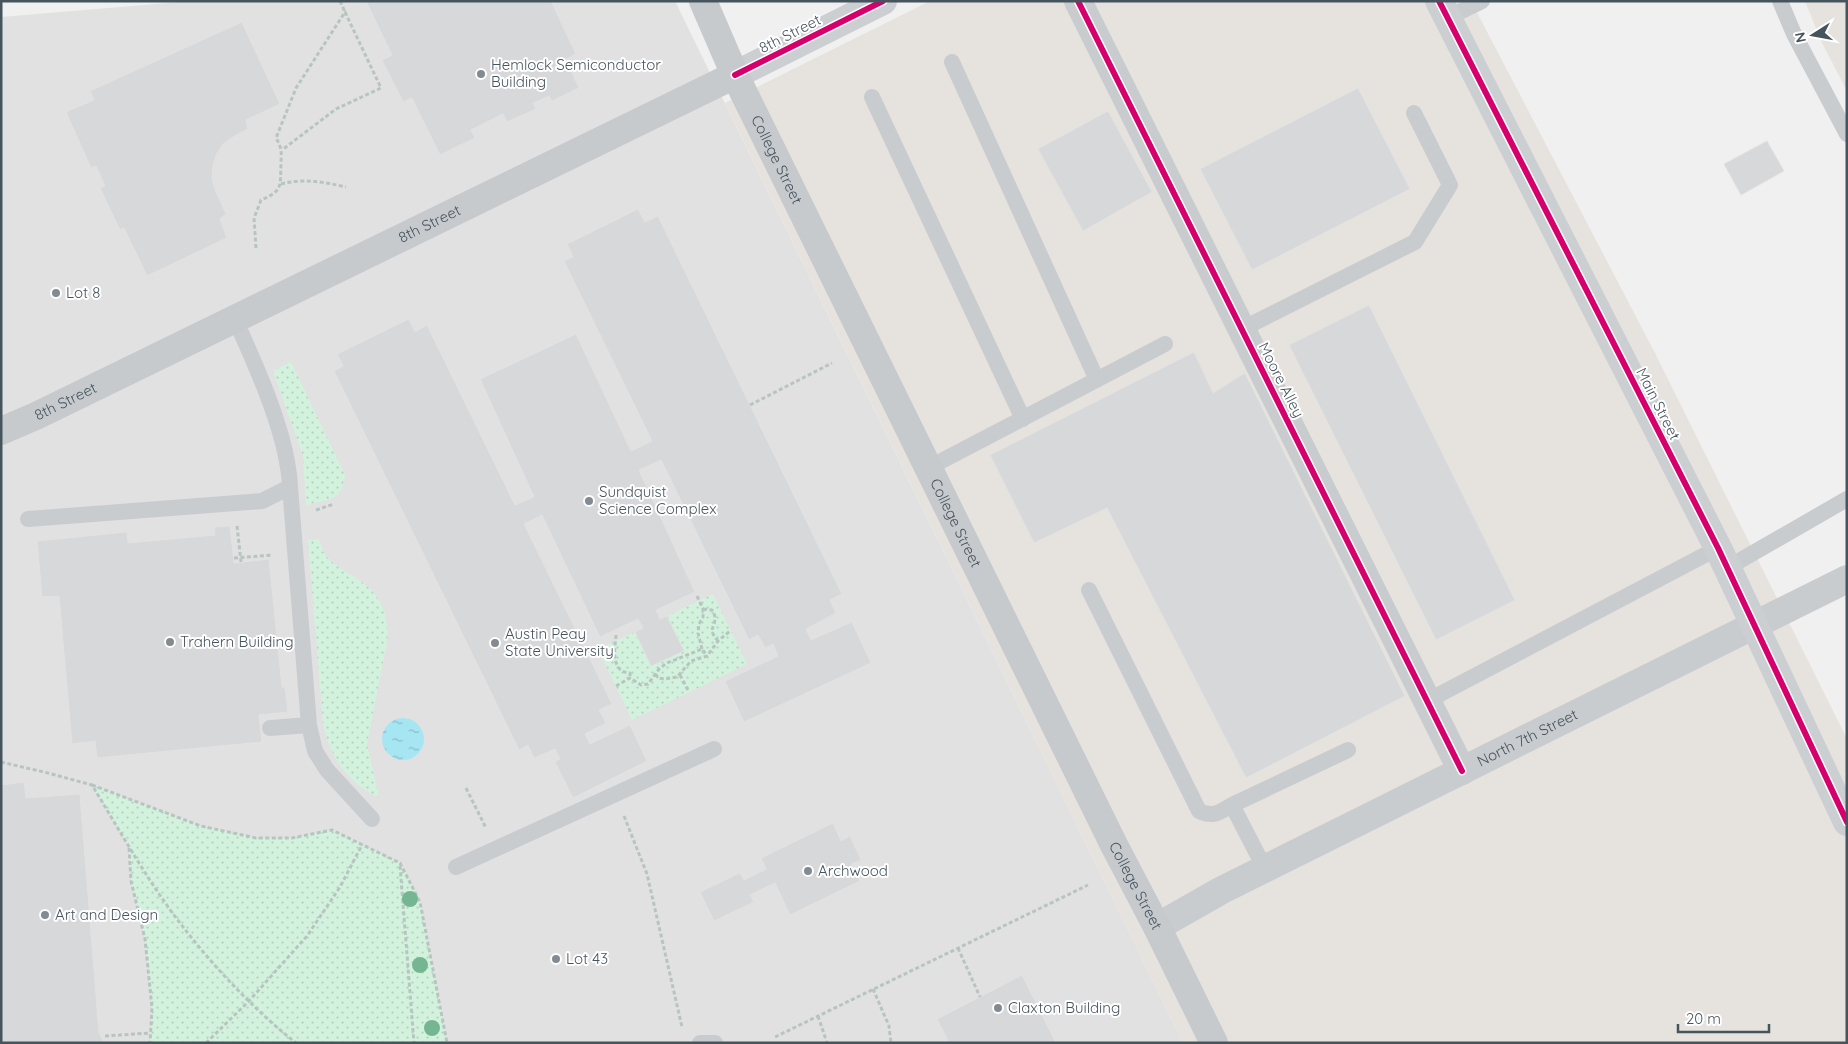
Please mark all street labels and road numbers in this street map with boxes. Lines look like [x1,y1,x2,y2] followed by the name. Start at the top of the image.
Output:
[756,10,824,57] street label: 8th Street
[747,112,807,207] street label: College Street
[395,200,464,247] street label: 8th Street
[1254,339,1309,421] street label: Moore Alley
[1632,365,1685,443] street label: Main Street
[31,378,100,424] street label: 8th Street
[926,475,986,570] street label: College Street
[1474,705,1581,771] street label: North 7th Street
[1105,838,1167,933] street label: College Street

